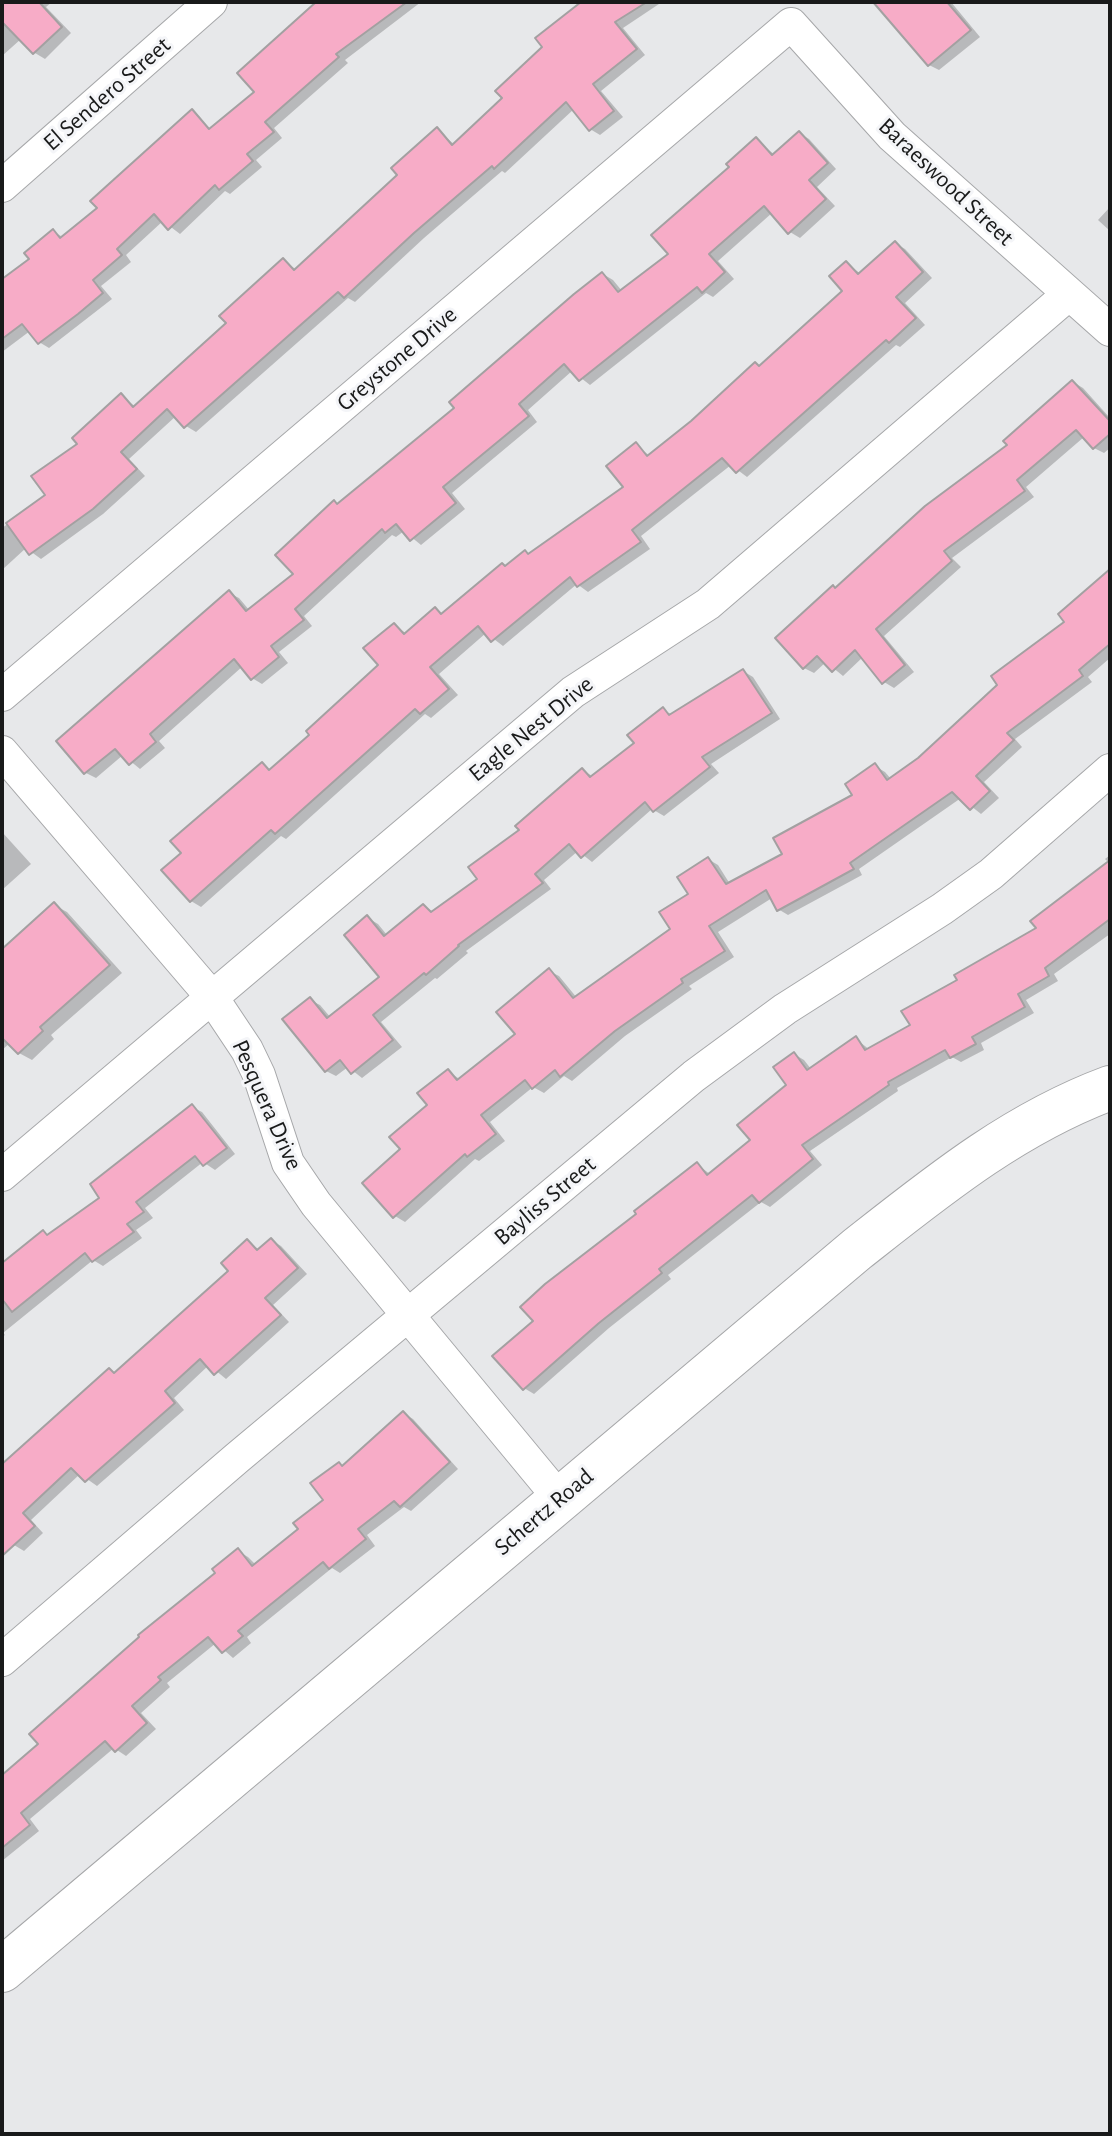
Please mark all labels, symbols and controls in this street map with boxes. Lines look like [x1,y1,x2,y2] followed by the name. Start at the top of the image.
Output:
[37,31,177,157] street label: El Sendero Street
[872,112,1020,252] street label: Baraeswood Street
[331,300,463,418] street label: Greystone Drive
[463,670,599,788] street label: Eagle Nest Drive
[225,1035,309,1175] street label: Pesquera Drive
[488,1150,602,1252] street label: Bayliss Street
[489,1462,599,1562] street label: Schertz Road

